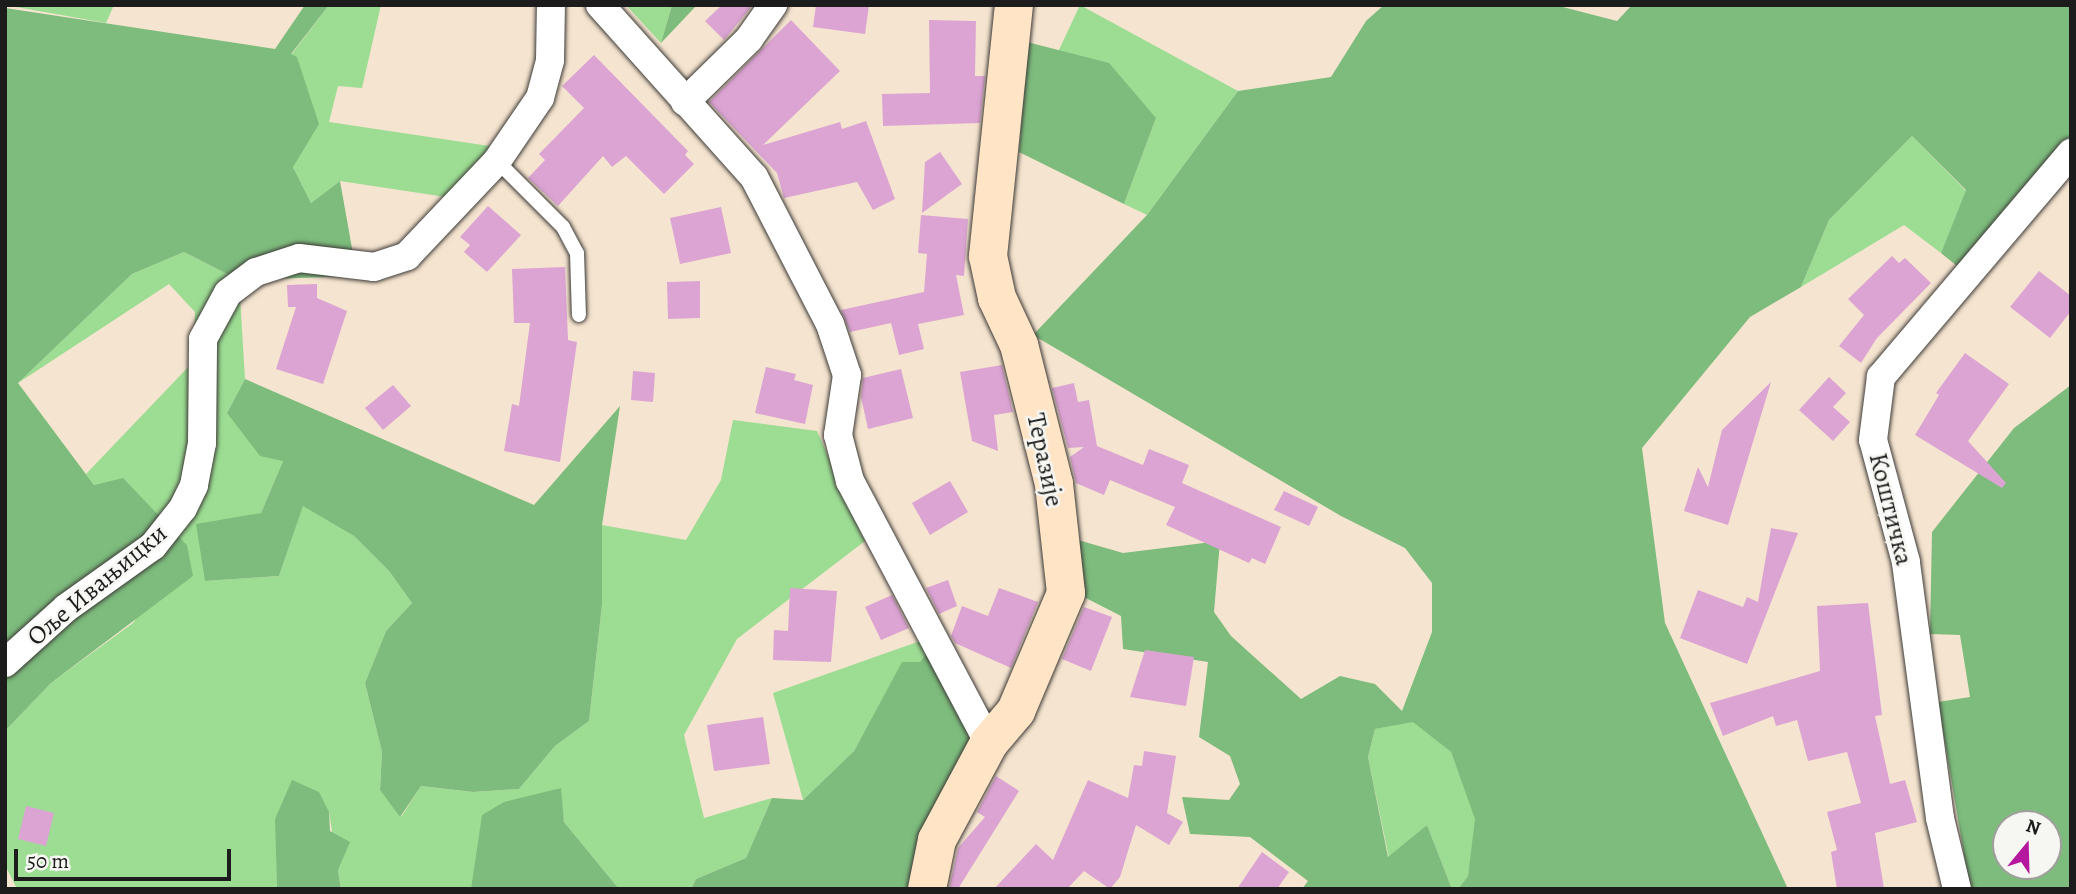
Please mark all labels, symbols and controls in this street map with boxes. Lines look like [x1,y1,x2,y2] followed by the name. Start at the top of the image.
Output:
[1020,410,1070,510] street label: Теразије
[1862,450,1920,568] street label: Коштичка
[21,517,173,653] street label: Оље Ивањицки
[1992,810,2062,880] north arrow
[2022,812,2044,842] text: N
[18,834,234,878] scale bar
[27,847,69,875] text: 50 m

